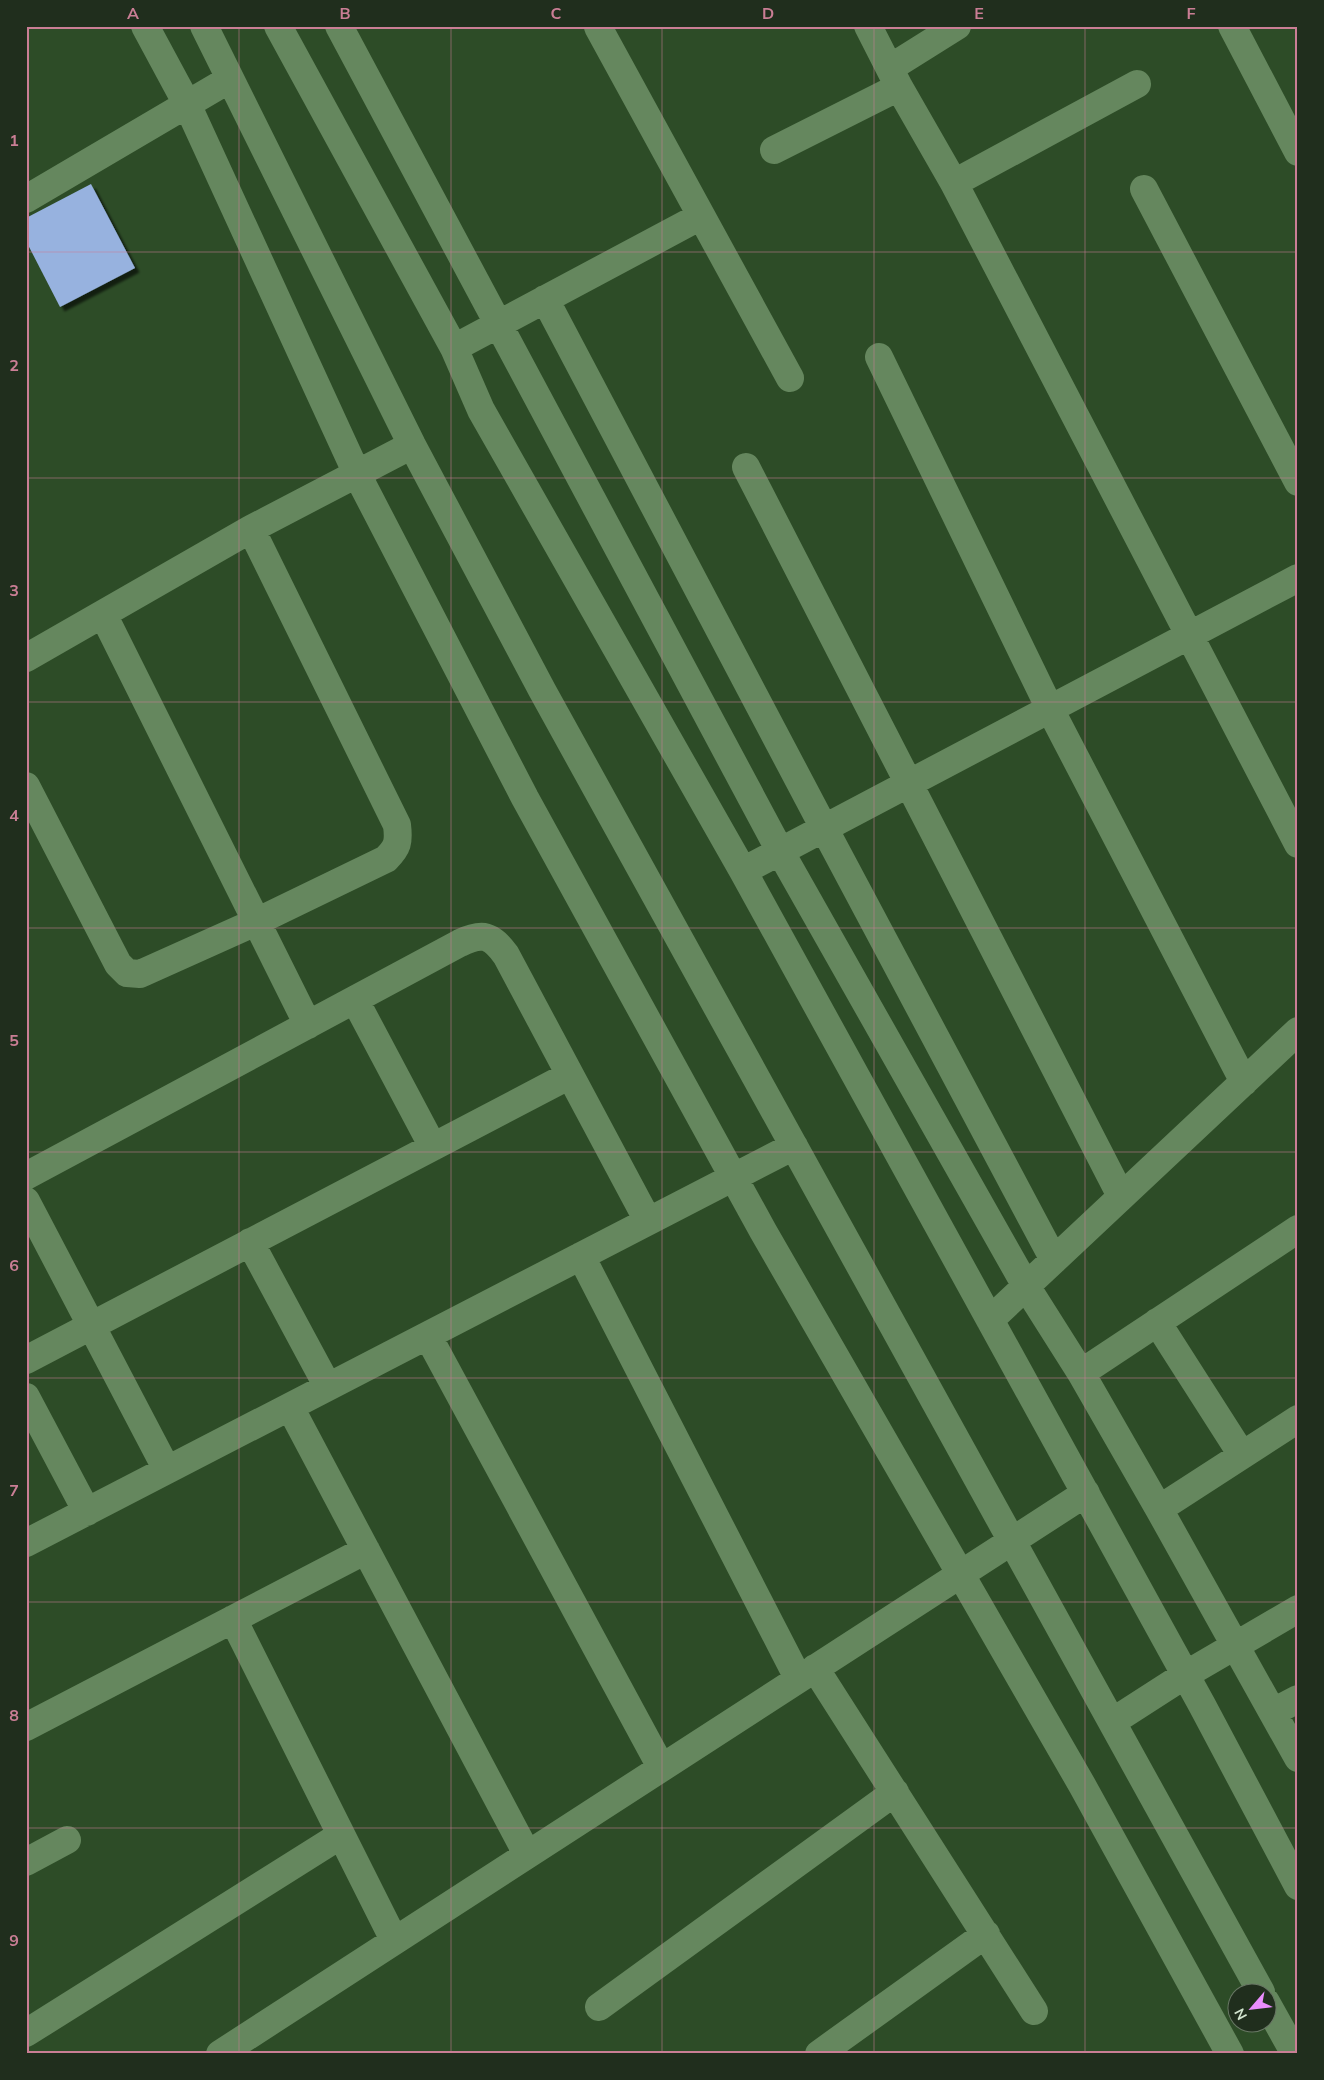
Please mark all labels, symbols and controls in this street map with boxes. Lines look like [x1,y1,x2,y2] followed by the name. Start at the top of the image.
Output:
[127,3,139,23] text: A
[339,3,351,23] text: B
[551,3,562,23] text: C
[762,3,774,23] text: D
[974,3,984,23] text: E
[1186,3,1196,23] text: F
[9,130,19,150] text: 1
[9,355,19,375] text: 2
[9,580,19,600] text: 3
[9,805,19,825] text: 4
[9,1030,19,1050] text: 5
[9,1255,19,1275] text: 6
[9,1480,19,1500] text: 7
[9,1705,19,1725] text: 8
[9,1930,19,1950] text: 9
[1226,1982,1276,2032] north arrow
[1230,2005,1251,2023] text: N

